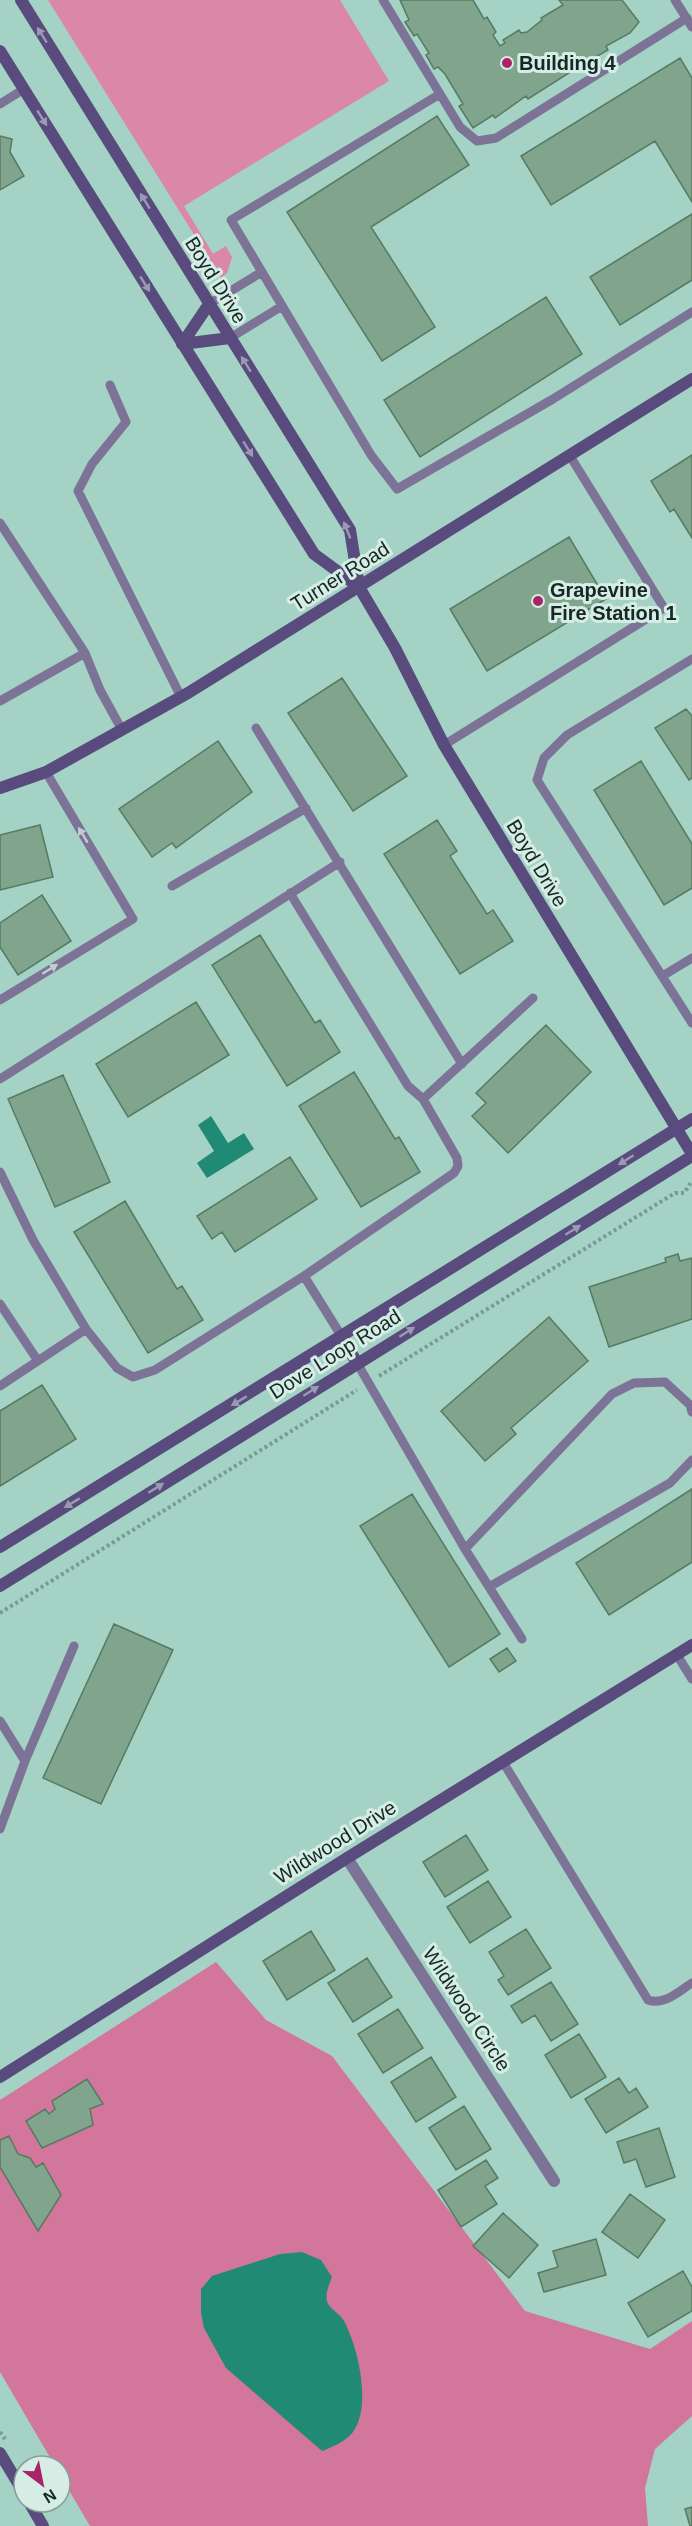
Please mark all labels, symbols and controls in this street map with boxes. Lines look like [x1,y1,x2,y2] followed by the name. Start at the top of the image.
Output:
[37,27,48,43] one-way arrow
[519,52,617,74] place label: Building 4
[500,56,514,70] marker: Building 4
[36,110,48,126] one-way arrow
[139,193,150,209] one-way arrow
[181,233,251,327] street label: Boyd Drive
[139,276,150,292] one-way arrow
[240,356,251,372] one-way arrow
[243,441,254,458] one-way arrow
[342,520,352,538] one-way arrow
[287,537,393,615] street label: Turner Road
[550,579,677,624] place label: Grapevine Fire Station 1
[531,594,545,608] marker: Grapevine Fire Station 1
[502,815,572,911] street label: Boyd Drive
[78,826,88,843] one-way arrow
[42,964,58,975] one-way arrow
[619,1154,635,1166] one-way arrow
[565,1224,581,1235] one-way arrow
[266,1305,404,1403] street label: Dove Loop Road
[399,1326,415,1337] one-way arrow
[303,1386,320,1397] one-way arrow
[231,1395,247,1406] one-way arrow
[148,1483,165,1494] one-way arrow
[64,1497,81,1508] one-way arrow
[270,1796,400,1888] street label: Wildwood Drive
[419,1943,515,2075] street label: Wildwood Circle
[12,2454,72,2514] north arrow
[40,2486,59,2507] text: N

